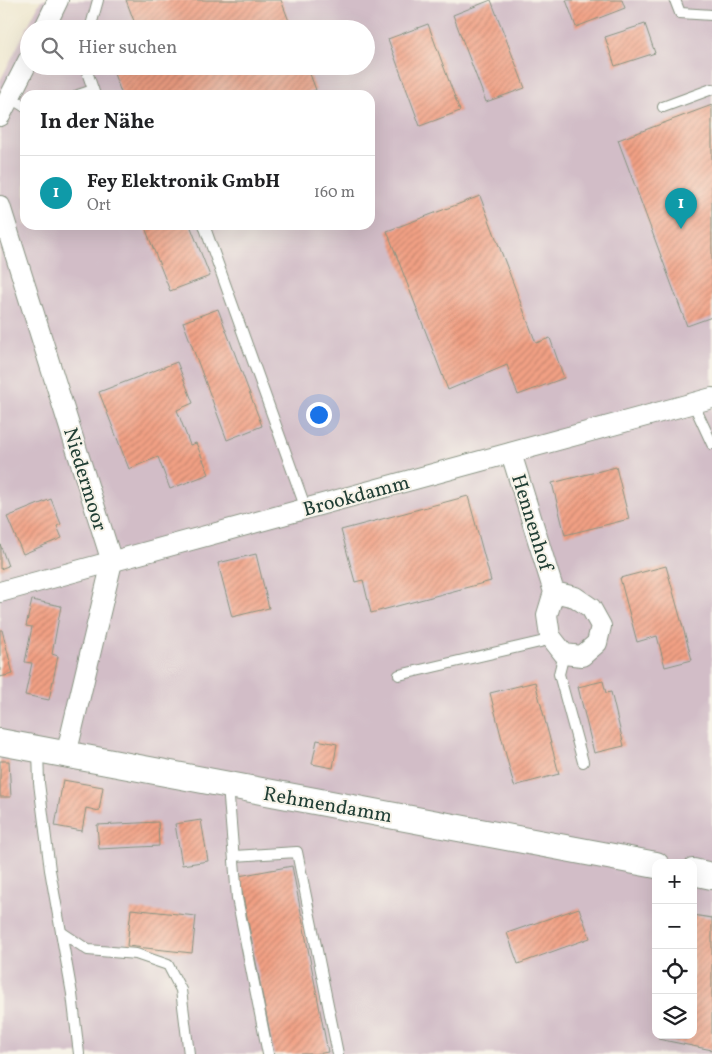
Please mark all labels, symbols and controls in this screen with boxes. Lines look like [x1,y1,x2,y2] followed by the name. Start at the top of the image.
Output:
[20,20,375,75] search box
[38,34,66,62] icon: search
[78,35,177,61] text: Hier suchen
[40,108,155,137] text: In der Nähe
[87,169,280,195] text: Fey Elektronik GmbH
[53,182,59,204] text: 1
[314,182,355,204] text: 160 m
[665,188,697,229] pin: 1
[87,195,111,217] text: Ort
[306,402,332,428] your location
[55,424,113,535] street label: Niedermoor
[300,469,413,525] street label: Brookdamm
[503,471,560,576] street label: Hennenhof
[261,781,394,831] street label: Rehmendamm
[652,859,697,1039] map controls
[652,859,697,904] button: +
[652,904,697,949] button: −
[652,949,697,994] button: locate
[652,994,697,1039] button: layers

